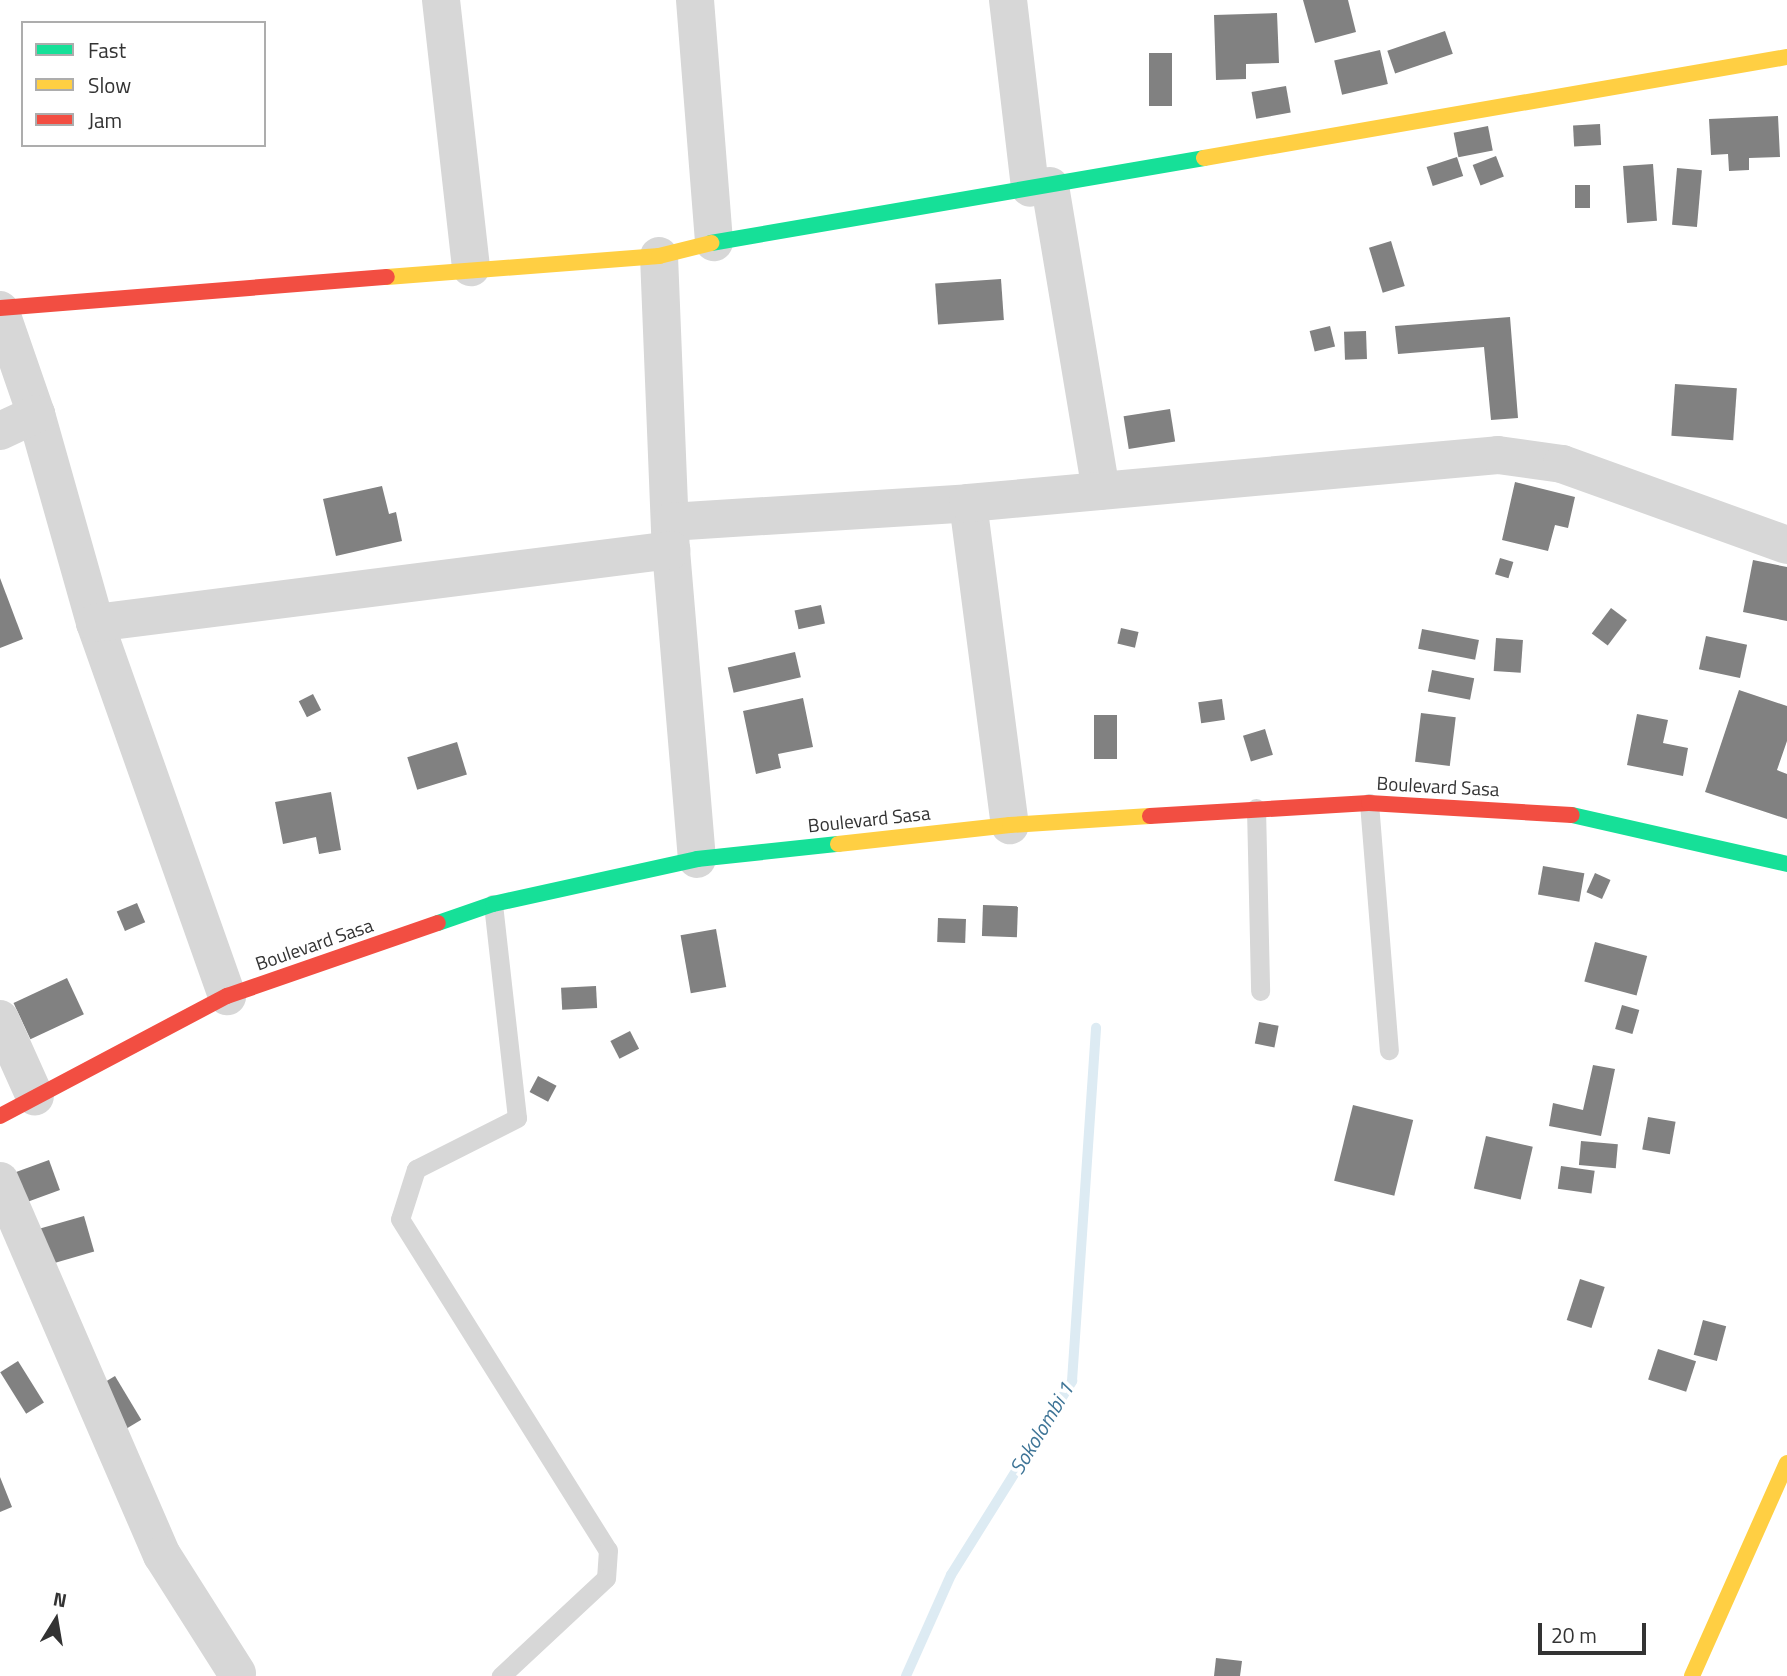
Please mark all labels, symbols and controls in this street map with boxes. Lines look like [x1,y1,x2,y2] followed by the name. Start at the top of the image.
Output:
[21,21,266,147] legend
[88,34,126,66] text: Fast
[88,69,131,101] text: Slow
[88,104,122,136] text: Jam
[1376,771,1500,801] street label: Boulevard Sasa
[807,801,931,837] street label: Boulevard Sasa
[252,913,376,975] street label: Boulevard Sasa
[1004,1378,1078,1478] water label: Sokolombi 1
[51,1583,69,1614] text: N
[21,1585,91,1655] north arrow
[1542,1610,1650,1654] scale bar
[1551,1619,1597,1651] text: 20 m

